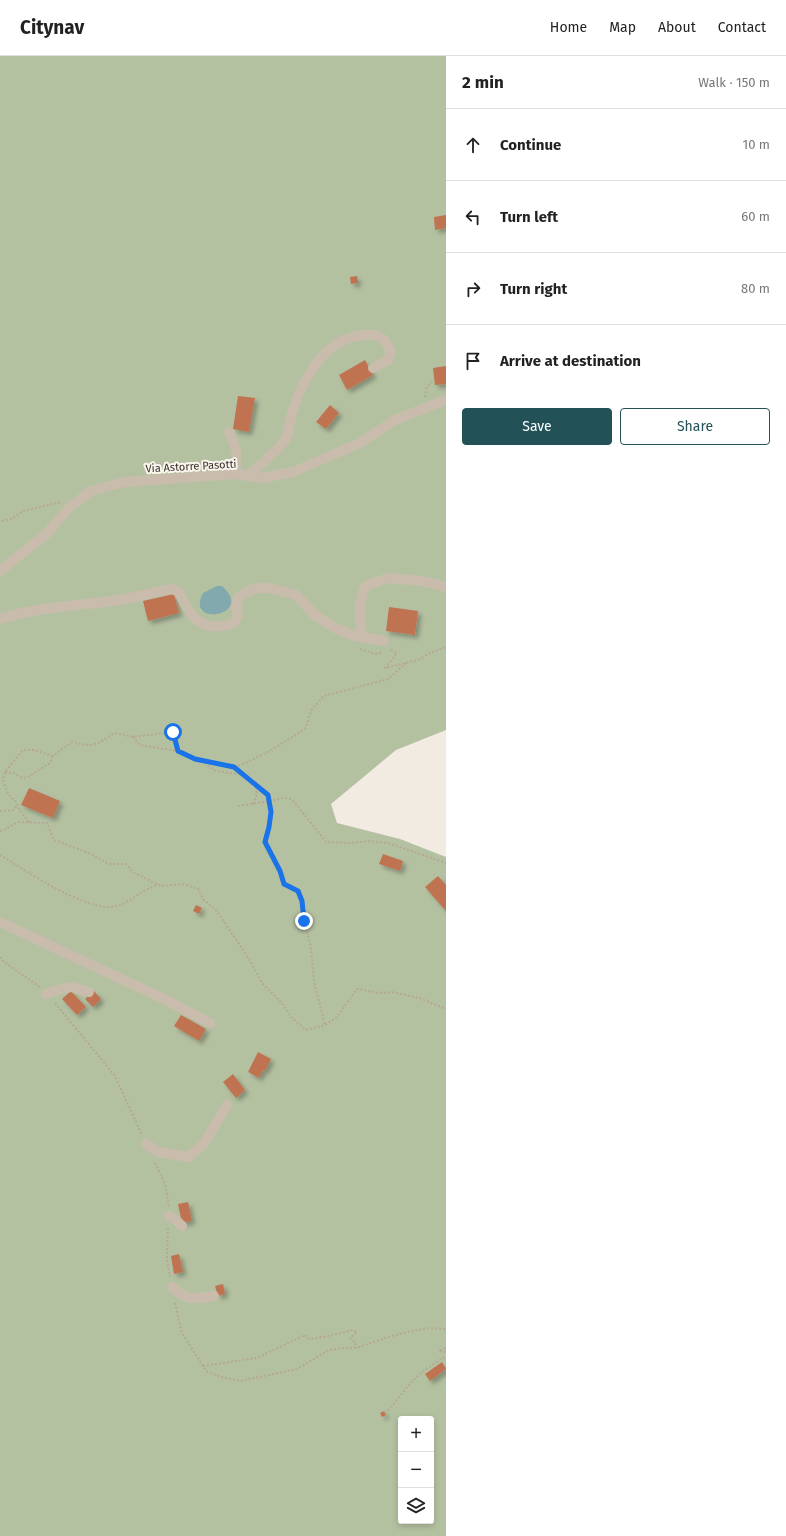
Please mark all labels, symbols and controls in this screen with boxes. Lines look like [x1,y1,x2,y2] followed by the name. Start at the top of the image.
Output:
[20,16,84,39] text: Citynav
[550,19,587,36] text: Home
[609,19,636,36] text: Map
[658,19,696,36] text: About
[718,19,766,36] text: Contact
[462,72,504,93] text: 2 min
[698,75,770,90] text: Walk · 150 m
[462,134,484,156] icon: ahead
[500,136,561,154] text: Continue
[743,137,770,152] text: 10 m
[462,206,484,228] icon: left
[500,208,558,226] text: Turn left
[741,209,770,224] text: 60 m
[462,278,484,300] icon: right
[500,280,567,298] text: Turn right
[741,281,770,296] text: 80 m
[462,350,484,372] icon: arrive
[500,352,641,370] text: Arrive at destination
[462,408,612,445] button: Save
[620,408,770,445] button: Share
[145,458,237,475] street label: Via Astorre Pasotti
[164,723,182,741] route start
[295,912,313,930] route end
[398,1416,434,1524] map controls
[398,1416,434,1452] button: +
[398,1452,434,1488] button: −
[398,1488,434,1524] button: layers

